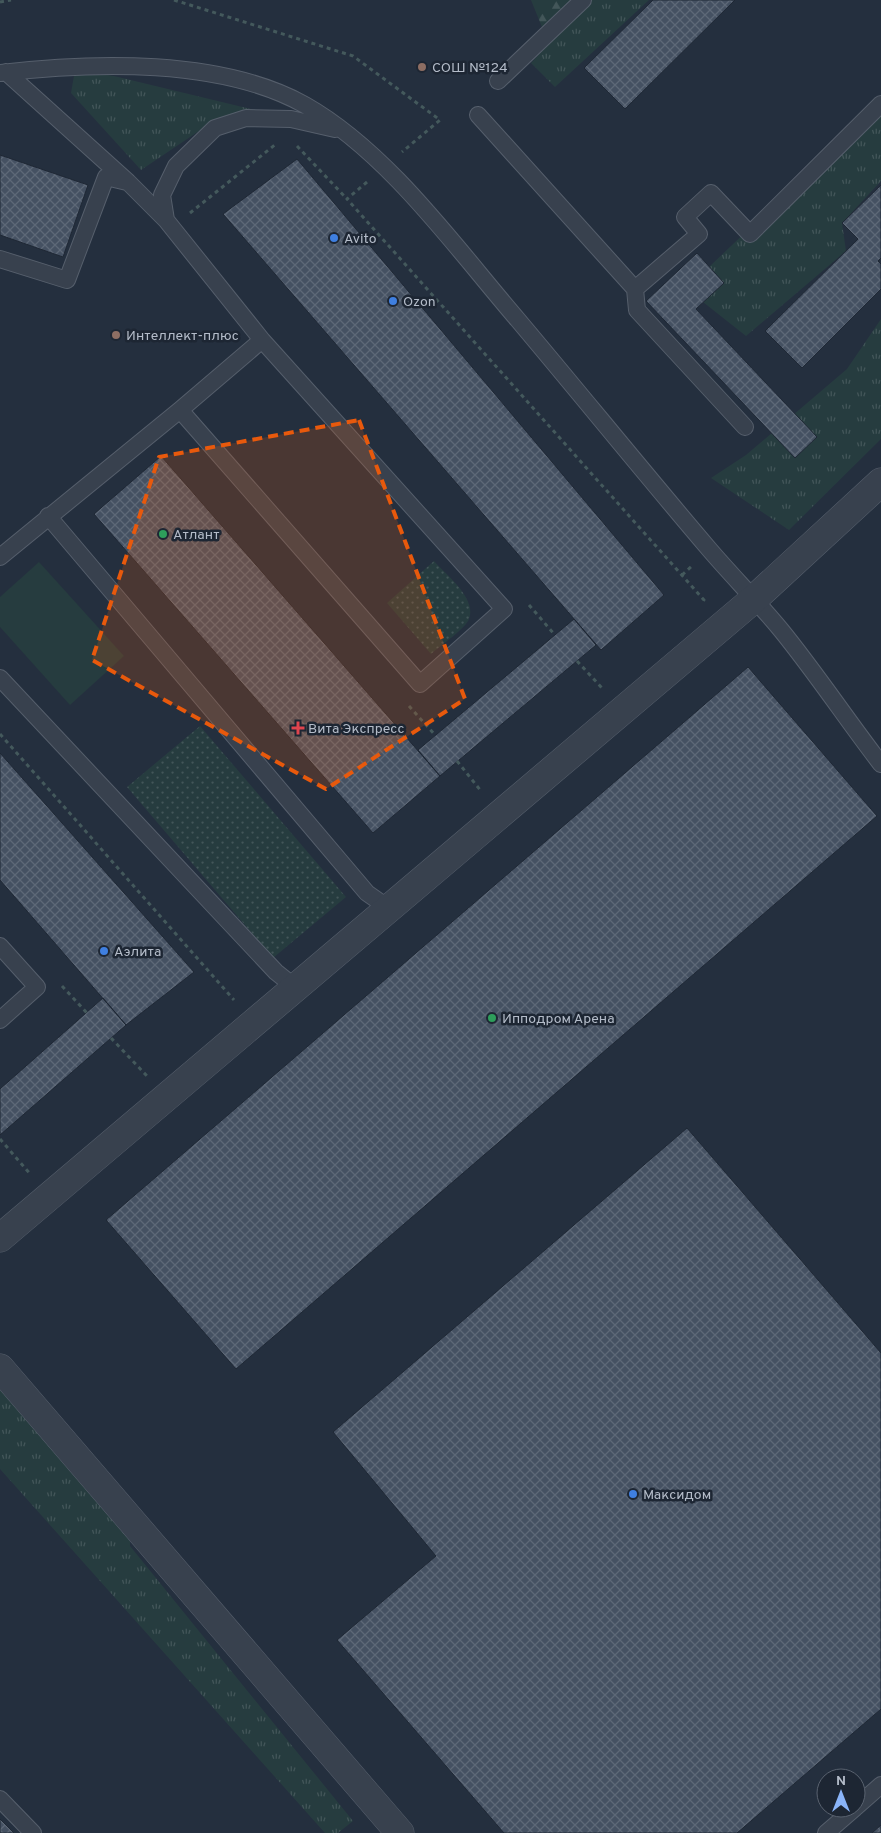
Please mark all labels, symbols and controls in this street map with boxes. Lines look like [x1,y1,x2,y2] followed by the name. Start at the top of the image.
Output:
[432,60,508,77] place label: СОШ №124
[416,61,428,73] marker: СОШ №124
[344,231,377,248] place label: Avito
[328,232,340,244] marker: Avito
[403,294,436,311] place label: Ozon
[387,295,399,307] marker: Ozon
[126,328,239,345] place label: Интеллект-плюс
[110,329,122,341] marker: Интеллект-плюс
[173,527,220,544] place label: Атлант
[157,528,169,540] marker: Атлант
[308,721,404,738] place label: Вита Экспресс
[292,722,304,734] marker: Вита Экспресс
[114,944,161,961] place label: Аэлита
[98,945,110,957] marker: Аэлита
[502,1011,615,1028] place label: Ипподром Арена
[486,1012,498,1024] marker: Ипподром Арена
[643,1487,711,1504] place label: Максидом
[627,1488,639,1500] marker: Максидом
[816,1768,866,1818] north arrow
[836,1773,846,1790] text: N

